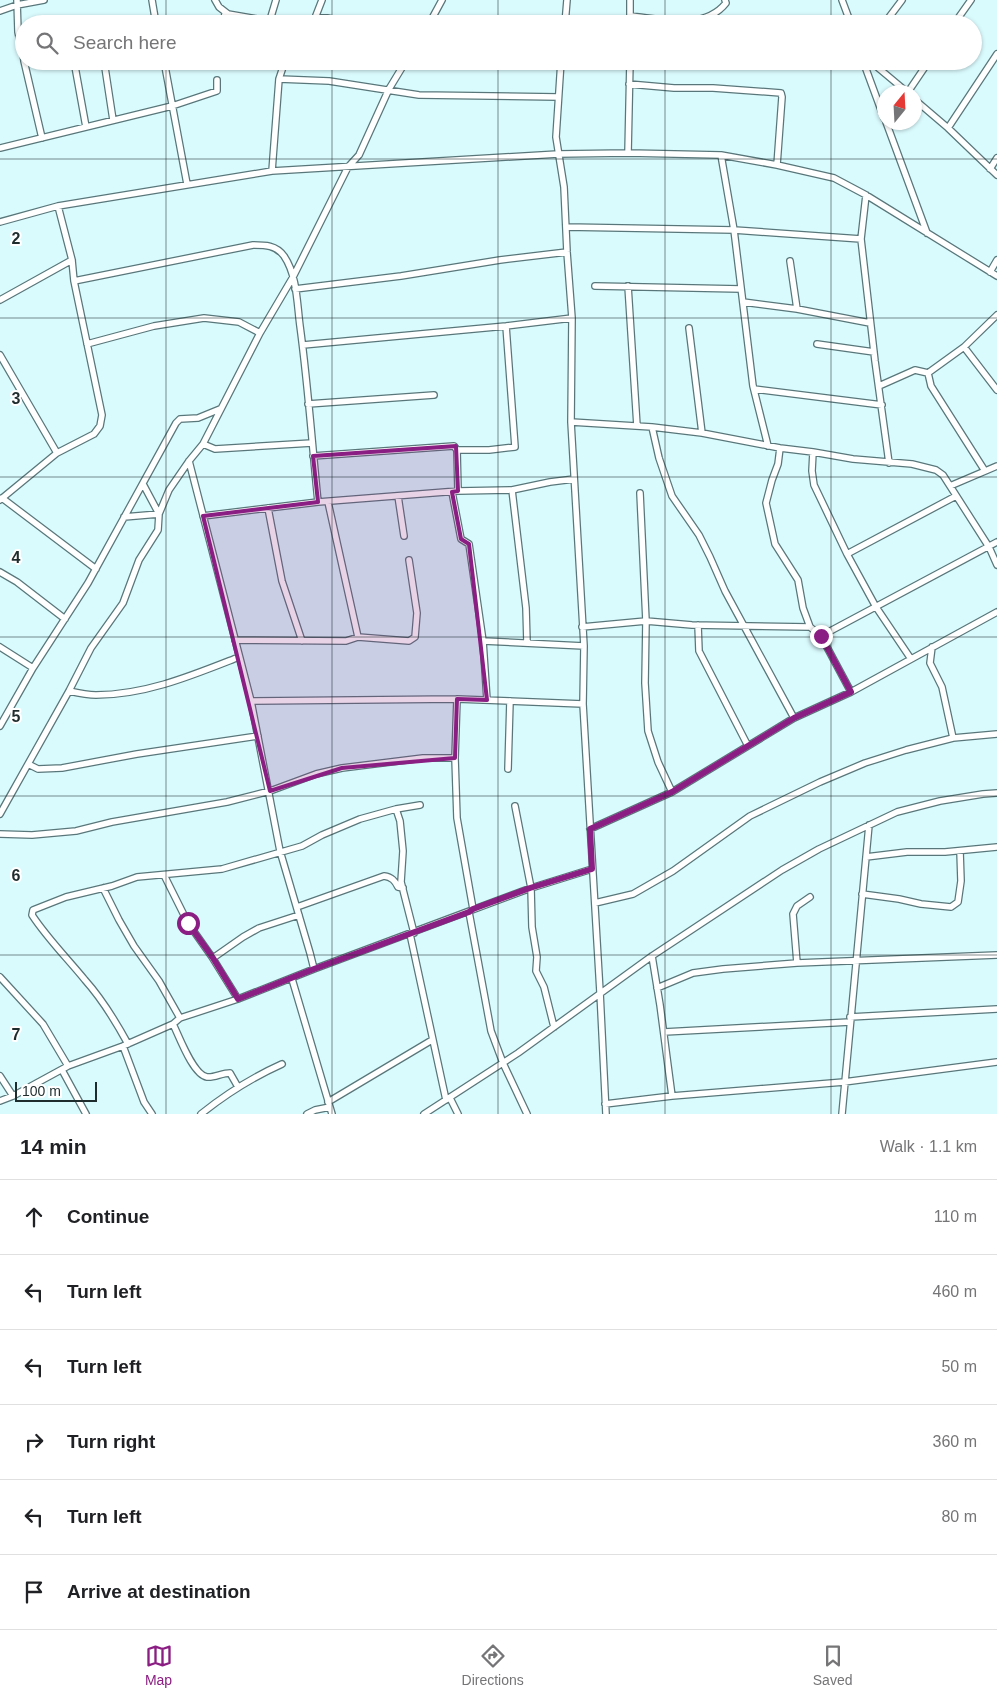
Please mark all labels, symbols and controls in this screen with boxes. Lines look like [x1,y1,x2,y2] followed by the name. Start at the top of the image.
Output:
[15,15,982,70] search box
[33,29,61,57] icon: search
[73,32,177,53] text: Search here
[877,85,922,130] north arrow
[12,230,21,247] text: 2
[12,390,21,407] text: 3
[12,549,21,566] text: 4
[810,625,833,648] route end
[12,708,21,725] text: 5
[12,867,21,884] text: 6
[177,912,200,935] route start
[12,1026,21,1043] text: 7
[15,1079,98,1102] scale bar
[22,1083,61,1099] text: 100 m
[20,1135,87,1158] text: 14 min
[880,1138,977,1155] text: Walk · 1.1 km
[20,1203,48,1231] icon: ahead
[67,1206,149,1227] text: Continue
[934,1208,977,1225] text: 110 m
[20,1278,48,1306] icon: left
[67,1281,142,1302] text: Turn left
[933,1283,977,1300] text: 460 m
[20,1353,48,1381] icon: left
[67,1356,142,1377] text: Turn left
[941,1358,977,1375] text: 50 m
[20,1428,48,1456] icon: right
[67,1431,155,1452] text: Turn right
[933,1433,977,1450] text: 360 m
[20,1503,48,1531] icon: left
[67,1506,142,1527] text: Turn left
[941,1508,977,1525] text: 80 m
[20,1578,48,1606] icon: arrive
[67,1581,251,1602] text: Arrive at destination
[145,1642,173,1688] tab: Map
[462,1642,524,1688] tab: Directions
[813,1642,852,1688] tab: Saved

